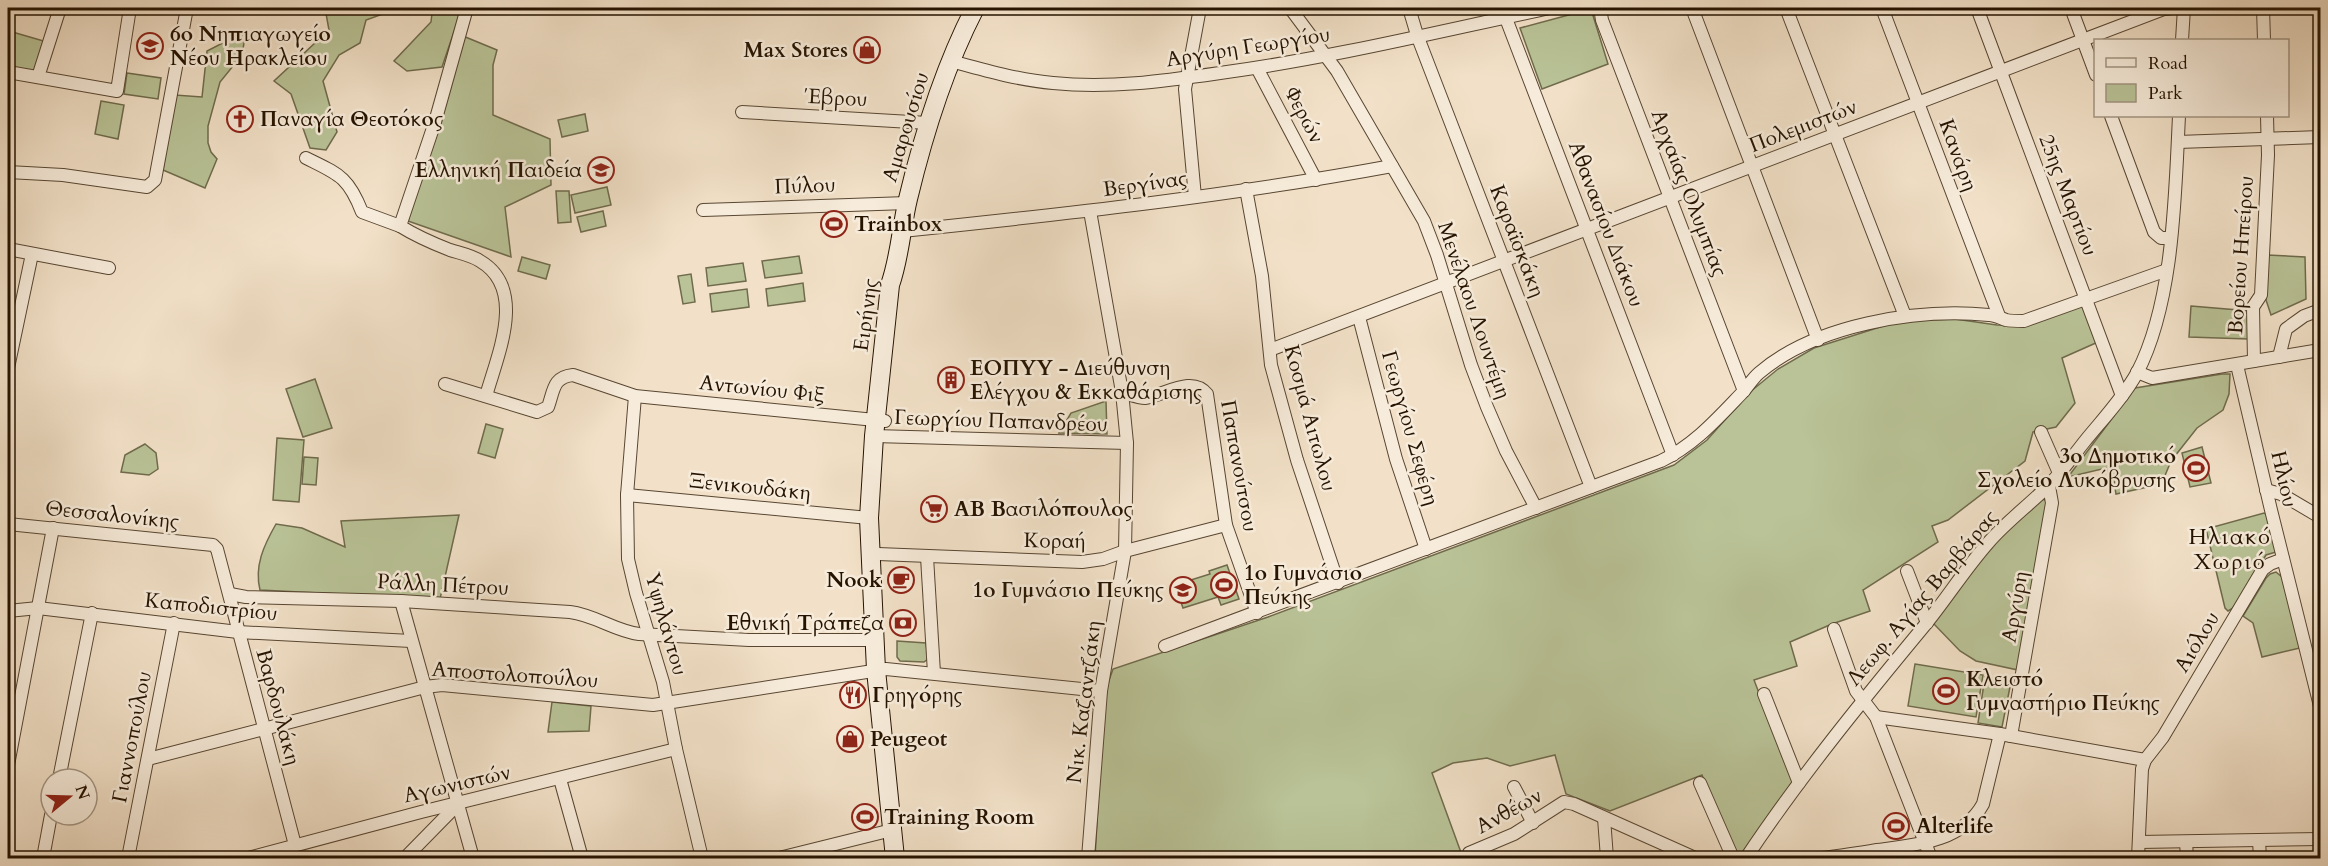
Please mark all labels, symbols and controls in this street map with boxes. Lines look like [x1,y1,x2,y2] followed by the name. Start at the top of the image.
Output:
[170,20,331,73] place label: 6ο Νηπιαγωγείο Νέου Ηρακλείου
[1164,20,1332,74] street label: Αργύρη Γεωργίου
[135,31,165,61] school or university icon: 6ο Νηπιαγωγείο Νέου Ηρακλείου
[852,35,882,65] shop icon: Max Stores
[743,36,848,65] place label: Max Stores
[2094,39,2289,117] legend
[2148,51,2188,76] text: Road
[876,68,936,186] street label: Αμαρουσίου
[2148,81,2183,106] text: Park
[803,82,868,114] street label: Έβρου
[1277,82,1331,148] street label: Φερών
[1745,92,1861,160] street label: Πολεμιστών
[225,104,255,134] church icon: Παναγία Θεοτόκος
[260,105,443,134] place label: Παναγία Θεοτόκος
[1644,105,1734,281] street label: Αρχαίας Ολυμπίας
[1932,115,1984,195] street label: Κανάρη
[2032,130,2104,260] street label: 25ης Μαρτίου
[1561,137,1651,311] street label: Αθανασίου Διάκου
[586,155,616,185] school or university icon: Ελληνική Παιδεία
[415,156,582,185] place label: Ελληνική Παιδεία
[1101,164,1189,204] street label: Βεργίνας
[774,170,836,202] street label: Πύλου
[2221,175,2261,335] street label: Βορείου Ηπείρου
[1482,181,1552,301] street label: Καραϊσκάκη
[819,209,849,239] sports icon: Trainbox
[854,210,943,239] place label: Trainbox
[1430,218,1518,402] street label: Μενέλαου Λουντέμη
[847,277,885,353] street label: Ειρήνης
[1276,341,1344,495] street label: Κοσμά Αιτωλου
[1374,347,1446,509] street label: Γεωργίου Σεφέρη
[970,354,1202,407] place label: ΕΟΠΥΥ - Διεύθυνση Ελέγχου & Εκκαθάρισης
[936,365,966,395] building icon: ΕΟΠΥΥ - Διεύθυνση Ελέγχου & Εκκαθάρισης
[698,368,826,410] street label: Αντωνίου Φιξ
[1213,398,1265,534] street label: Παπανούτσου
[894,403,1108,439] street label: Γεωργίου Παπανδρέου
[1977,442,2176,495] place label: 3ο Δημοτικό Σχολείο Λυκόβρυσης
[2263,448,2305,510] street label: Ηλίου
[2181,453,2211,483] sports icon: 3ο Δημοτικό Σχολείο Λυκόβρυσης
[688,466,812,508] street label: Ξενικουδάκη
[44,494,180,536] street label: Θεσσαλονίκης
[919,494,949,524] supermarket icon: ΑΒ Βασιλόπουλος
[954,495,1132,524] place label: ΑΒ Βασιλόπουλος
[1840,504,2004,692] street label: Λεωφ. Αγίας Βαρβάρας
[2189,522,2272,577] district label: Ηλιακό Χωριό
[1023,526,1087,556] street label: Κοραή
[1244,559,1362,612] place label: 1ο Γυμνάσιο Πεύκης
[886,565,916,595] cafe icon: Nook
[826,566,882,595] place label: Nook
[376,567,510,603] street label: Ράλλη Πέτρου
[638,569,694,679] street label: Υψηλάντου
[1994,569,2036,645] street label: Αργύρη
[1209,570,1239,600] sports icon: 1ο Γυμνάσιο Πεύκης
[1168,575,1198,605] school or university icon: 1o Γυμνάσιο Πεύκης
[972,576,1164,605] place label: 1o Γυμνάσιο Πεύκης
[143,586,279,628] street label: Καποδιστρίου
[2167,606,2227,678] street label: Αιόλου
[888,608,918,638] bank icon: Εθνική Τράπεζα
[726,609,884,638] place label: Εθνική Τράπεζα
[1060,619,1108,785] street label: Νικ. Καζαντζάκη
[249,646,307,768] street label: Βαρδουλάκη
[431,655,599,695] street label: Αποστολοπούλου
[1966,665,2160,718] place label: Κλειστό Γυμναστήριο Πεύκης
[105,669,159,805] street label: Γιαννοπούλου
[1931,676,1961,706] sports icon: Κλειστό Γυμναστήριο Πεύκης
[838,680,868,710] restaurant icon: Γρηγόρης
[872,681,962,710] place label: Γρηγόρης
[835,724,865,754] shop icon: Peugeot
[870,725,948,754] place label: Peugeot
[400,758,514,810] street label: Αγωνιστών
[39,767,99,827] north arrow
[1471,781,1547,841] street label: Ανθέων
[70,782,95,803] text: N
[850,802,880,832] sports icon: Training Room
[884,803,1035,832] place label: Training Room
[1881,811,1911,841] sports icon: Alterlife
[1916,812,1994,841] place label: Alterlife

